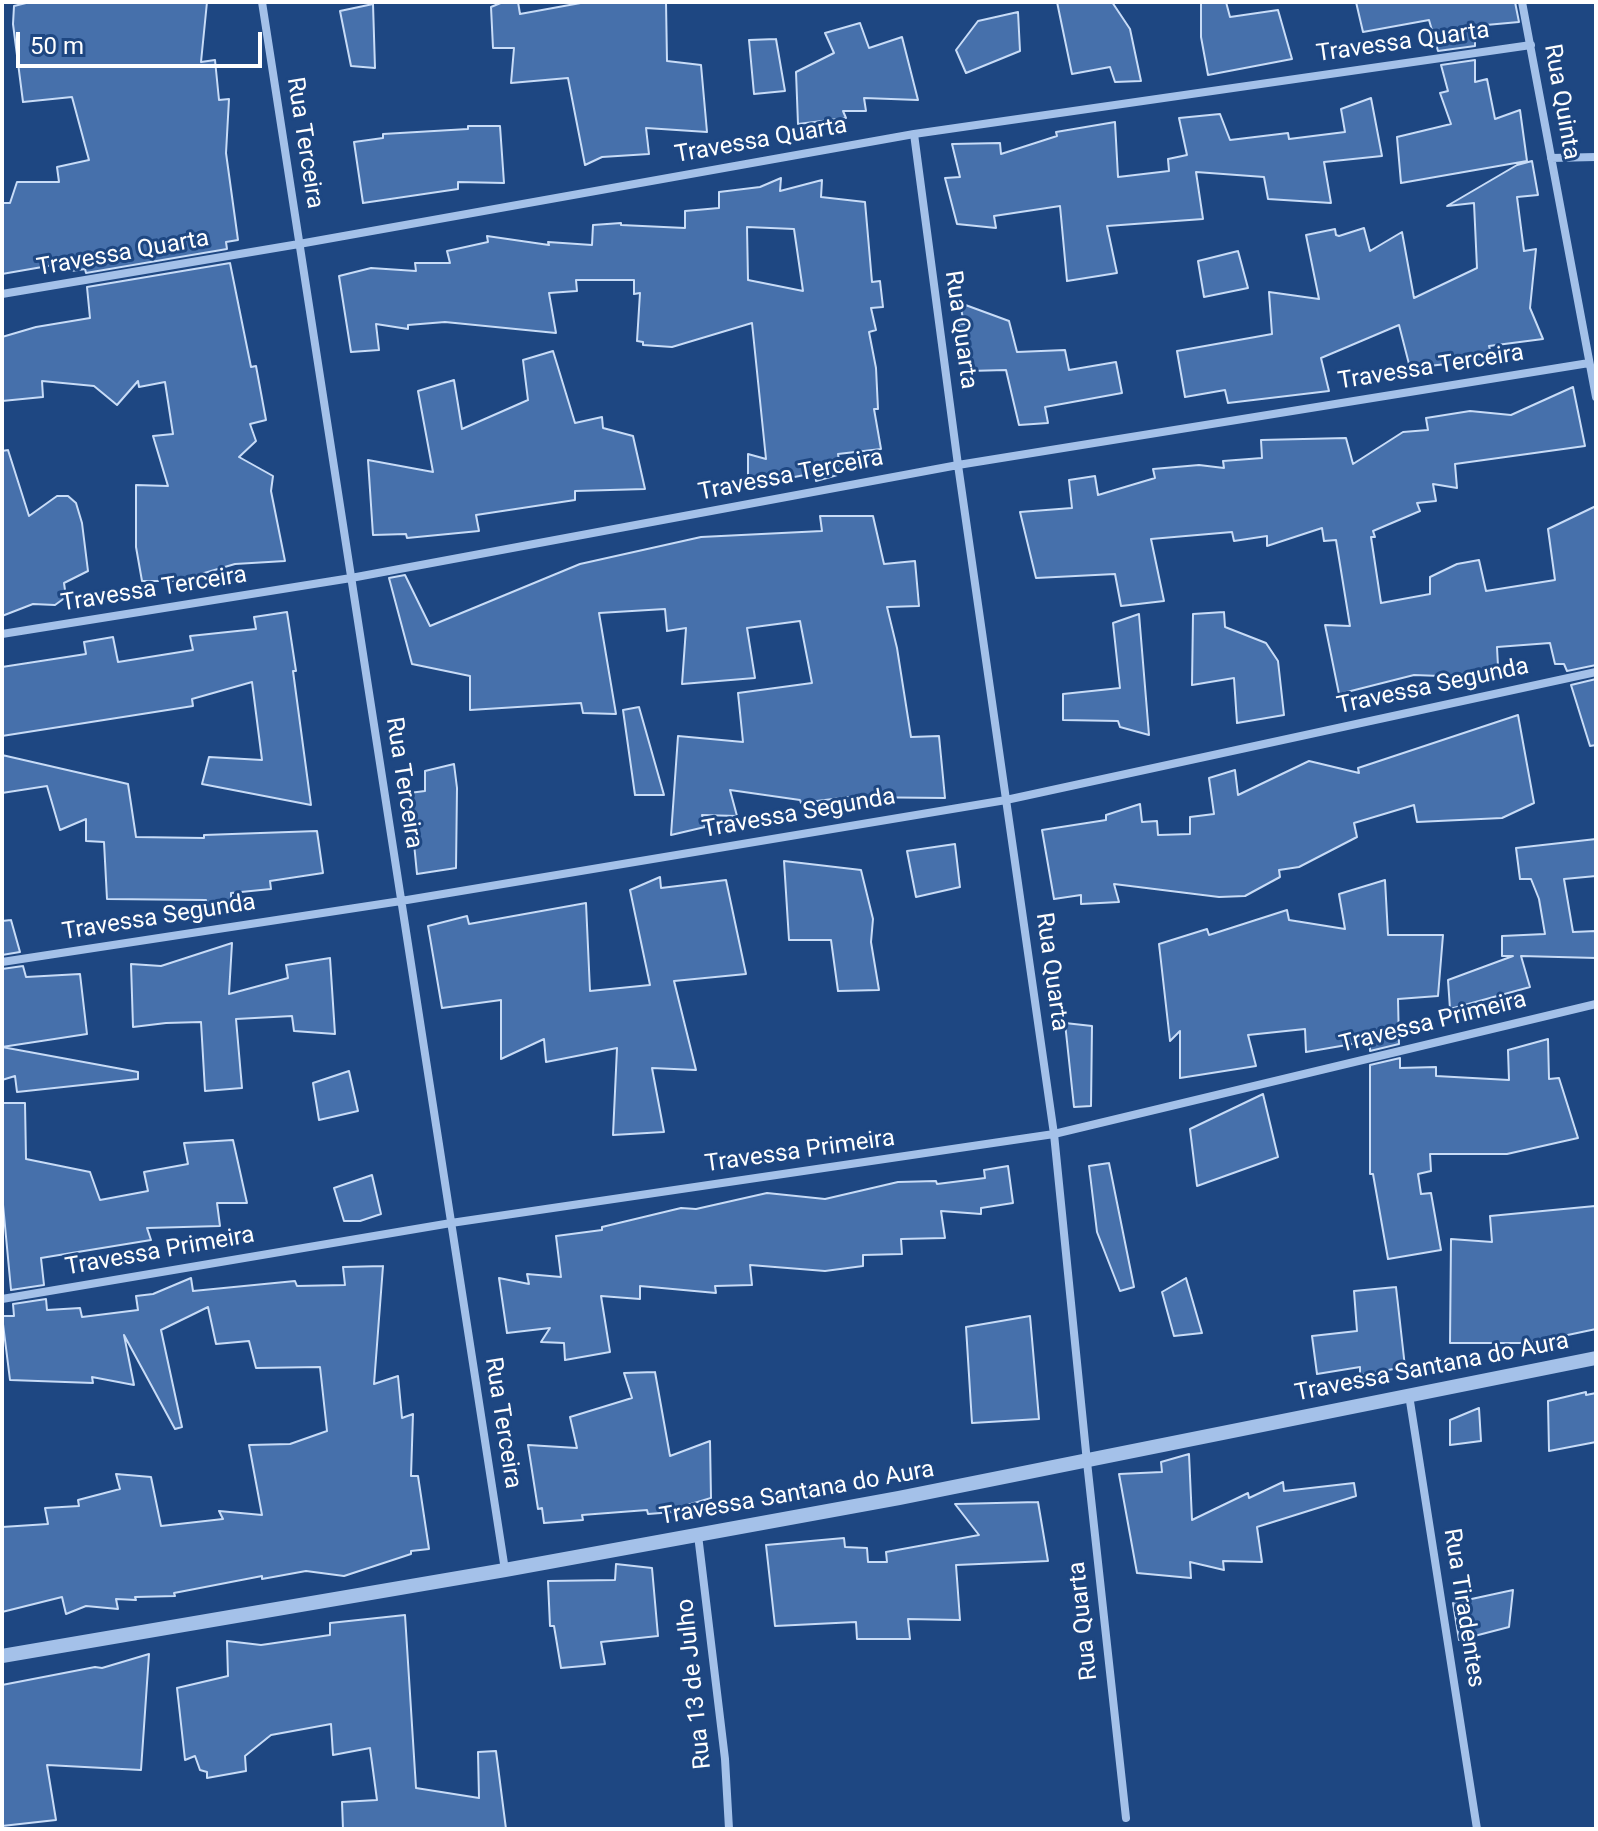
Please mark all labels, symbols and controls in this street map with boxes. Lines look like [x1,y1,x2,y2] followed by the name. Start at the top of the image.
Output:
[20,16,266,66] scale bar
[1315,17,1491,69] street label: Travessa Quarta
[30,32,84,60] text: 50 m
[1537,42,1585,162] street label: Rua Quinta
[279,75,329,211] street label: Rua Terceira
[673,112,849,170] street label: Travessa Quarta
[35,225,211,283] street label: Travessa Quarta
[937,269,983,391] street label: Rua Quarta
[1336,339,1526,397] street label: Travessa Terceira
[696,444,886,508] street label: Travessa Terceira
[59,561,249,619] street label: Travessa Terceira
[1334,653,1532,721] street label: Travessa Segunda
[378,715,428,851] street label: Rua Terceira
[700,783,898,845] street label: Travessa Segunda
[60,888,258,948] street label: Travessa Segunda
[1028,911,1074,1033] street label: Rua Quarta
[1337,986,1529,1060] street label: Travessa Primeira
[703,1124,897,1180] street label: Travessa Primeira
[63,1221,257,1283] street label: Travessa Primeira
[1293,1327,1571,1409] street label: Travessa Santana do Aura
[477,1355,527,1491] street label: Rua Terceira
[657,1456,937,1532] street label: Travessa Santana do Aura
[1436,1527,1490,1689] street label: Rua Tiradentes
[1063,1560,1105,1682] street label: Rua Quarta
[672,1597,718,1771] street label: Rua 13 de Julho

